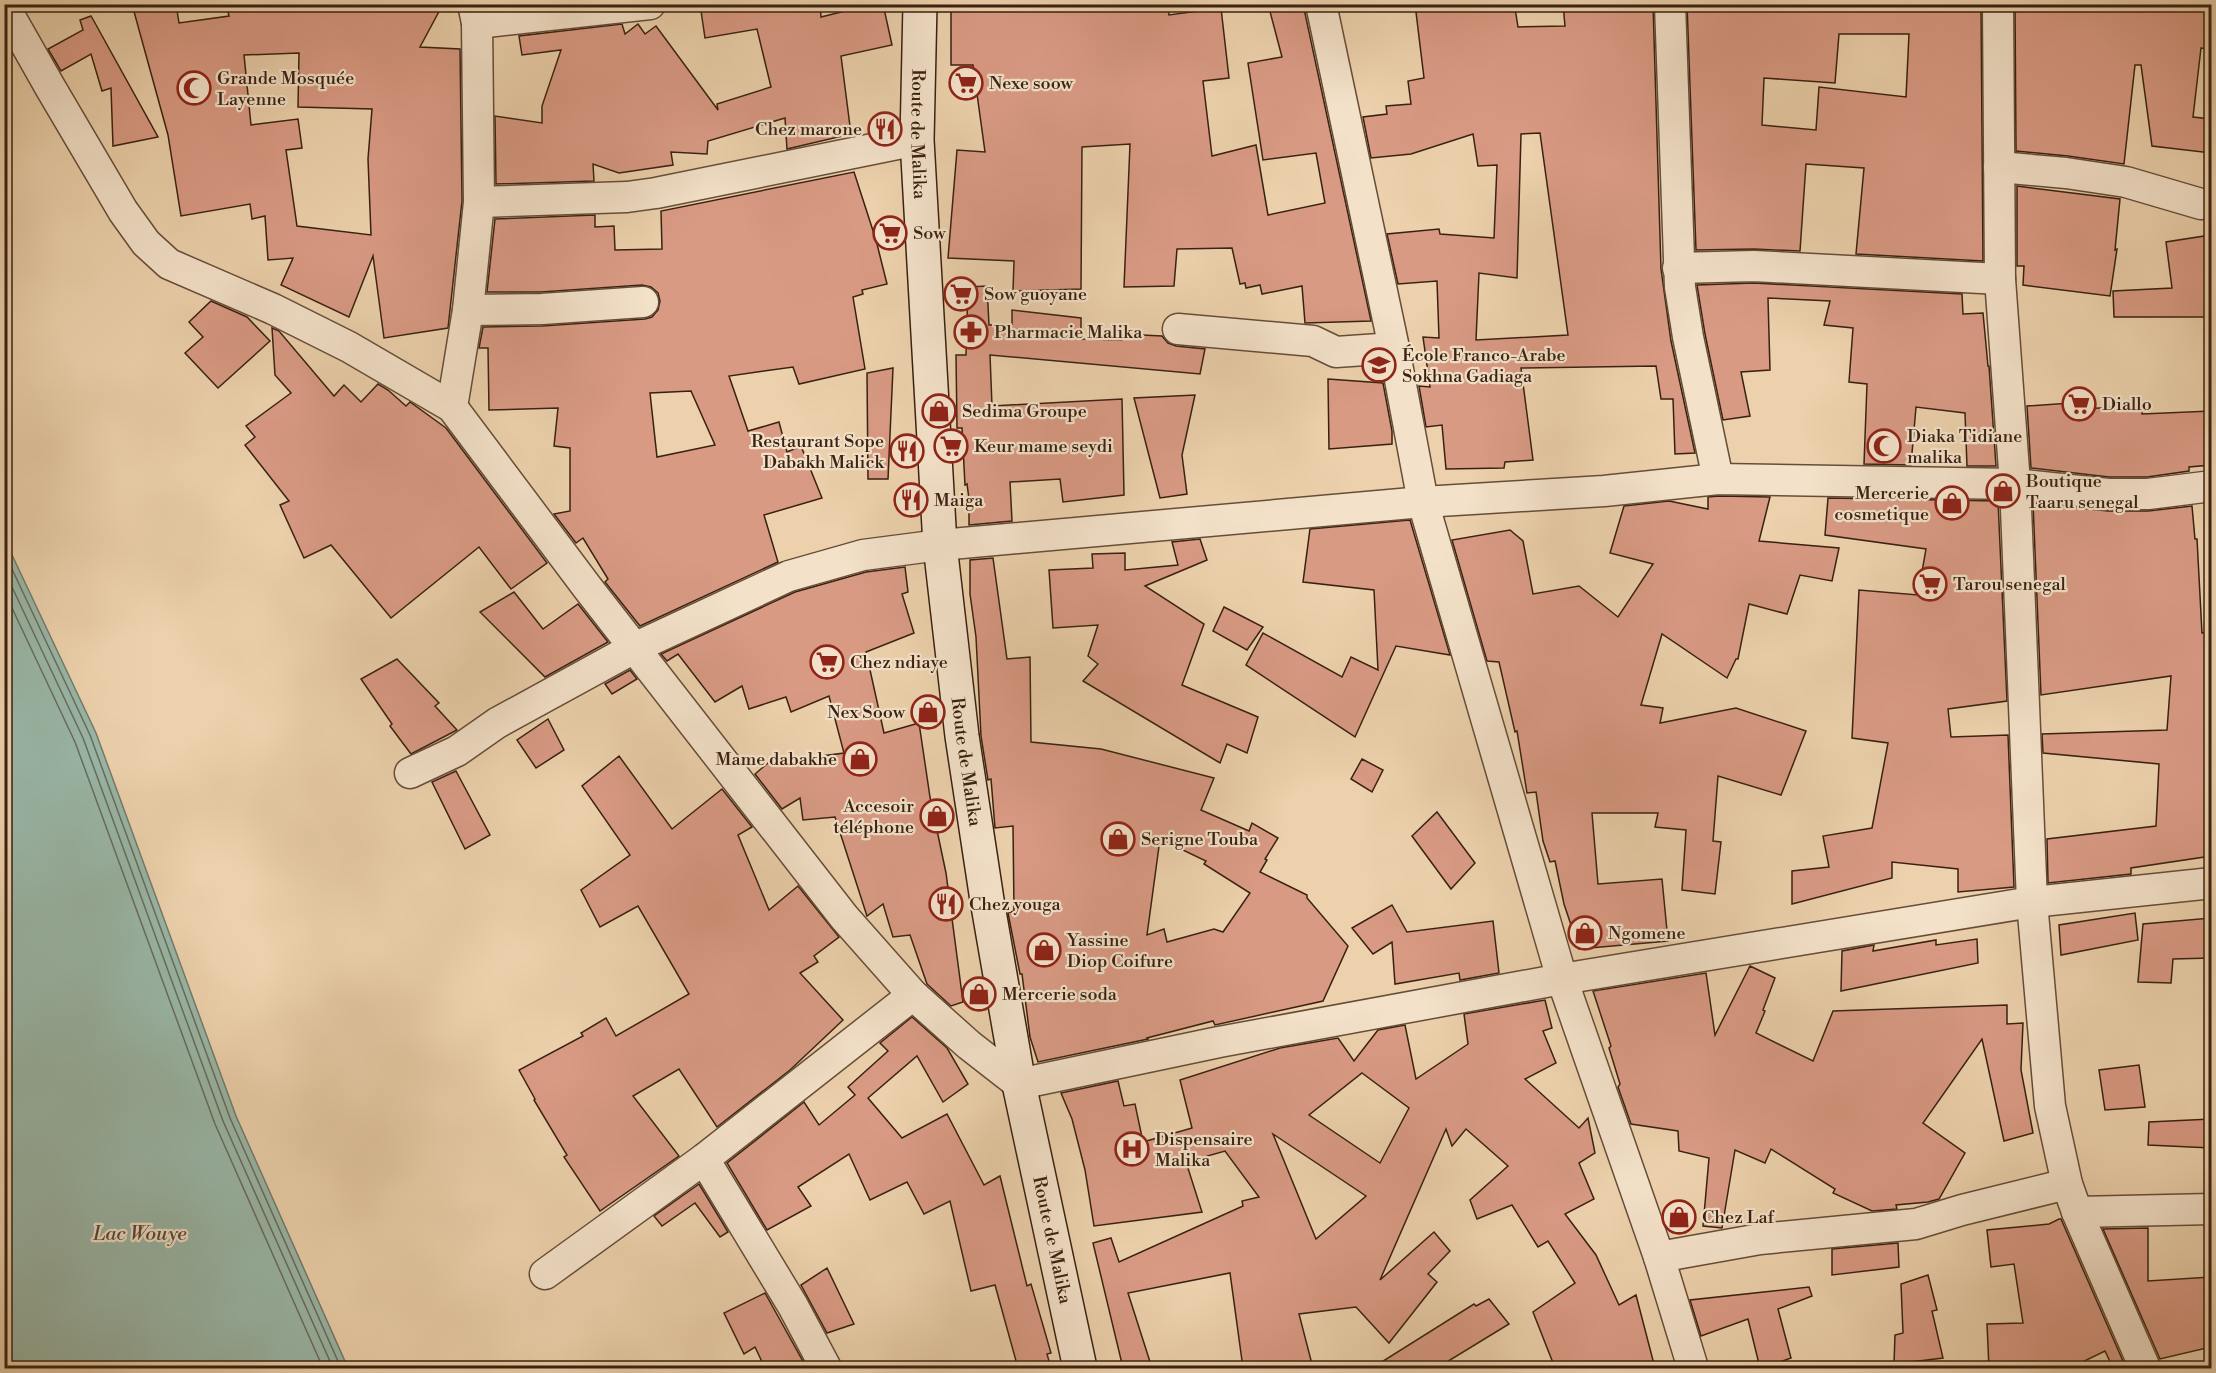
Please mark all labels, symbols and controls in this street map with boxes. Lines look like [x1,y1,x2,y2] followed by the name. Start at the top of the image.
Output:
[948,65,984,101] supermarket icon: Nexe soow
[217,67,354,111] place label: Grande Mosquée Layenne
[905,69,931,201] street label: Route de Malika
[176,70,212,106] mosque icon: Grande Mosquée Layenne
[989,72,1074,95] place label: Nexe soow
[867,111,903,147] restaurant icon: Chez marone
[755,118,862,141] place label: Chez marone
[872,215,908,251] supermarket icon: Sow
[913,222,946,245] place label: Sow
[943,276,979,312] supermarket icon: Sow guoyane
[984,283,1087,306] place label: Sow guoyane
[953,314,989,350] pharmacy icon: Pharmacie Malika
[994,321,1143,344] place label: Pharmacie Malika
[1402,344,1566,388] place label: École Franco-Arabe Sokhna Gadiaga
[1361,347,1397,383] school or university icon: École Franco-Arabe Sokhna Gadiaga
[2061,386,2097,422] supermarket icon: Diallo
[921,393,957,429] shop icon: Sedima Groupe
[2102,393,2152,416] place label: Diallo
[962,400,1087,423] place label: Sedima Groupe
[1907,425,2022,469] place label: Diaka Tidiane malika
[933,428,969,464] supermarket icon: Keur mame seydi
[1866,428,1902,464] mosque icon: Diaka Tidiane malika
[751,430,886,474] place label: Restaurant Sope Dabakh Malick
[889,433,925,469] restaurant icon: Restaurant Sope Dabakh Malick
[974,435,1113,458] place label: Keur mame seydi
[2025,470,2139,514] place label: Boutique Taaru senegal
[1985,473,2021,509] shop icon: Boutique Taaru senegal
[893,482,929,518] restaurant icon: Maiga
[1834,482,1929,526] place label: Mercerie cosmetique
[1934,485,1970,521] shop icon: Mercerie cosmetique
[934,489,984,512] place label: Maiga
[1912,566,1948,602] supermarket icon: Tarou senegal
[1953,573,2067,596] place label: Tarou senegal
[809,644,845,680] supermarket icon: Chez ndiaye
[850,651,948,674] place label: Chez ndiaye
[910,694,946,730] shop icon: Nex Soow
[946,696,987,829] street label: Route de Malika
[827,701,906,724] place label: Nex Soow
[842,741,878,777] shop icon: Mame dabakhe
[716,748,837,771] place label: Mame dabakhe
[833,795,914,839] place label: Accesoir téléphone
[919,798,955,834] shop icon: Accesoir téléphone
[1100,821,1136,857] shop icon: Serigne Touba
[1141,828,1259,851] place label: Serigne Touba
[928,886,964,922] restaurant icon: Chez youga
[969,893,1062,916] place label: Chez youga
[1567,915,1603,951] shop icon: Ngomene
[1608,922,1686,945] place label: Ngomene
[1066,929,1173,973] place label: Yassine Diop Coifure
[1026,932,1062,968] shop icon: Yassine Diop Coifure
[961,976,997,1012] shop icon: Mercerie soda
[1002,983,1118,1006] place label: Mercerie soda
[1155,1128,1253,1172] place label: Dispensaire Malika
[1114,1131,1150,1167] hospital icon: Dispensaire Malika
[1027,1174,1077,1307] street label: Route de Malika
[1661,1199,1697,1235] shop icon: Chez Laf
[1702,1206,1776,1229] place label: Chez Laf
[92,1222,187,1247] water label: Lac Wouye

